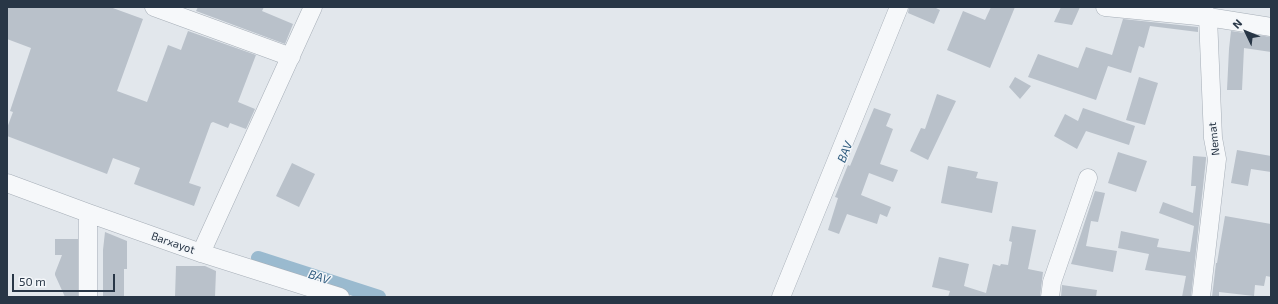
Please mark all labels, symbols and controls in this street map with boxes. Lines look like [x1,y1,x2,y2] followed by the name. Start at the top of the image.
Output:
[1226,12,1266,52] north arrow
[1229,16,1244,31] text: N
[1206,122,1222,156] street label: Nemat
[834,139,856,165] water label: BAV
[149,229,197,257] street label: Barxayot
[14,266,117,292] scale bar
[306,267,332,287] water label: BAV
[19,274,46,288] text: 50 m

